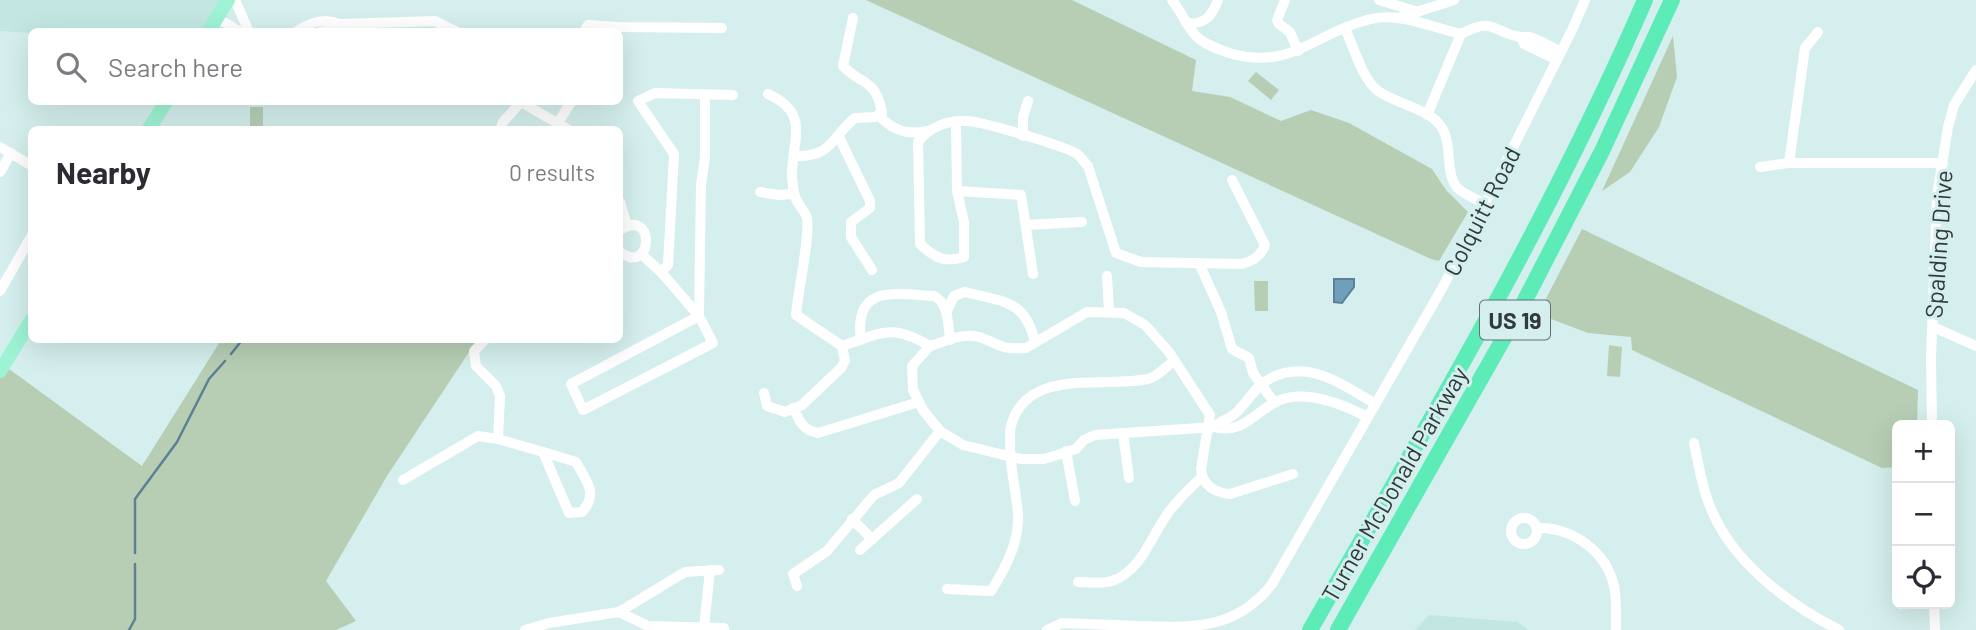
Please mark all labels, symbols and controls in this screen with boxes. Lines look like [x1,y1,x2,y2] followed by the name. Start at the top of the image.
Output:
[28,28,623,105] search box
[52,48,90,86] icon: search
[108,51,243,82] text: Search here
[1436,142,1526,280] street label: Colquitt Road
[56,154,151,190] text: Nearby
[509,158,595,186] text: 0 results
[1918,169,1958,319] street label: Spalding Drive
[1480,300,1550,340] road number: US 19
[1315,361,1473,607] street label: Turner McDonald Parkway
[1892,420,1955,609] map controls
[1892,420,1955,483] button: +
[1892,483,1955,546] button: −
[1892,546,1955,609] button: locate

